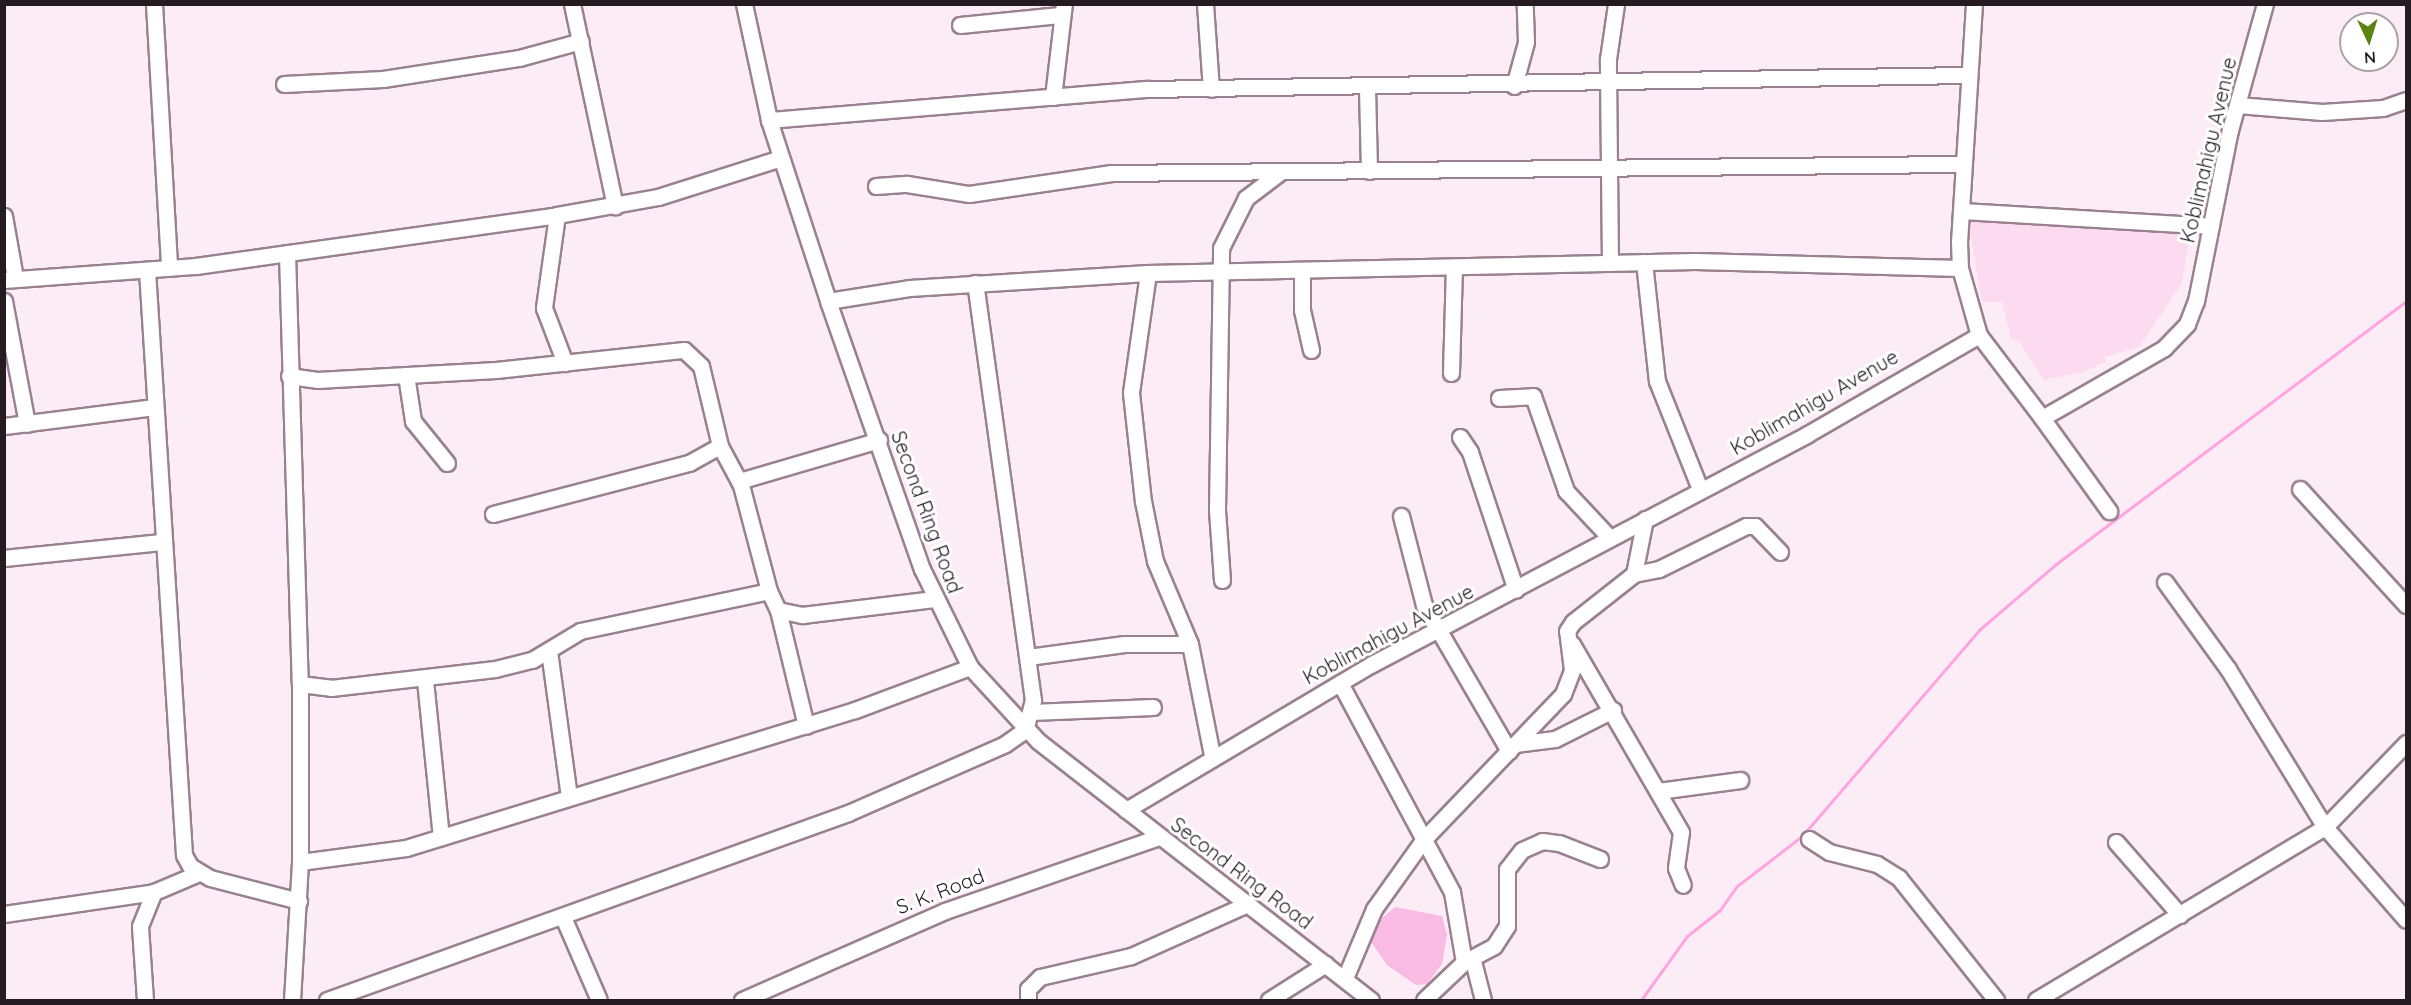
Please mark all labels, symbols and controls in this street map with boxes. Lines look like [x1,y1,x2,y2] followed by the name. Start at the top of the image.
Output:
[2339,12,2399,72] north arrow
[2364,48,2377,68] text: N
[2175,55,2241,245] street label: Koblimahigu Avenue
[1726,344,1902,460] street label: Koblimahigu Avenue
[886,428,968,596] street label: Second Ring Road
[1299,579,1477,689] street label: Koblimahigu Avenue
[1167,812,1317,934] street label: Second Ring Road
[893,863,987,919] street label: S. K. Road

